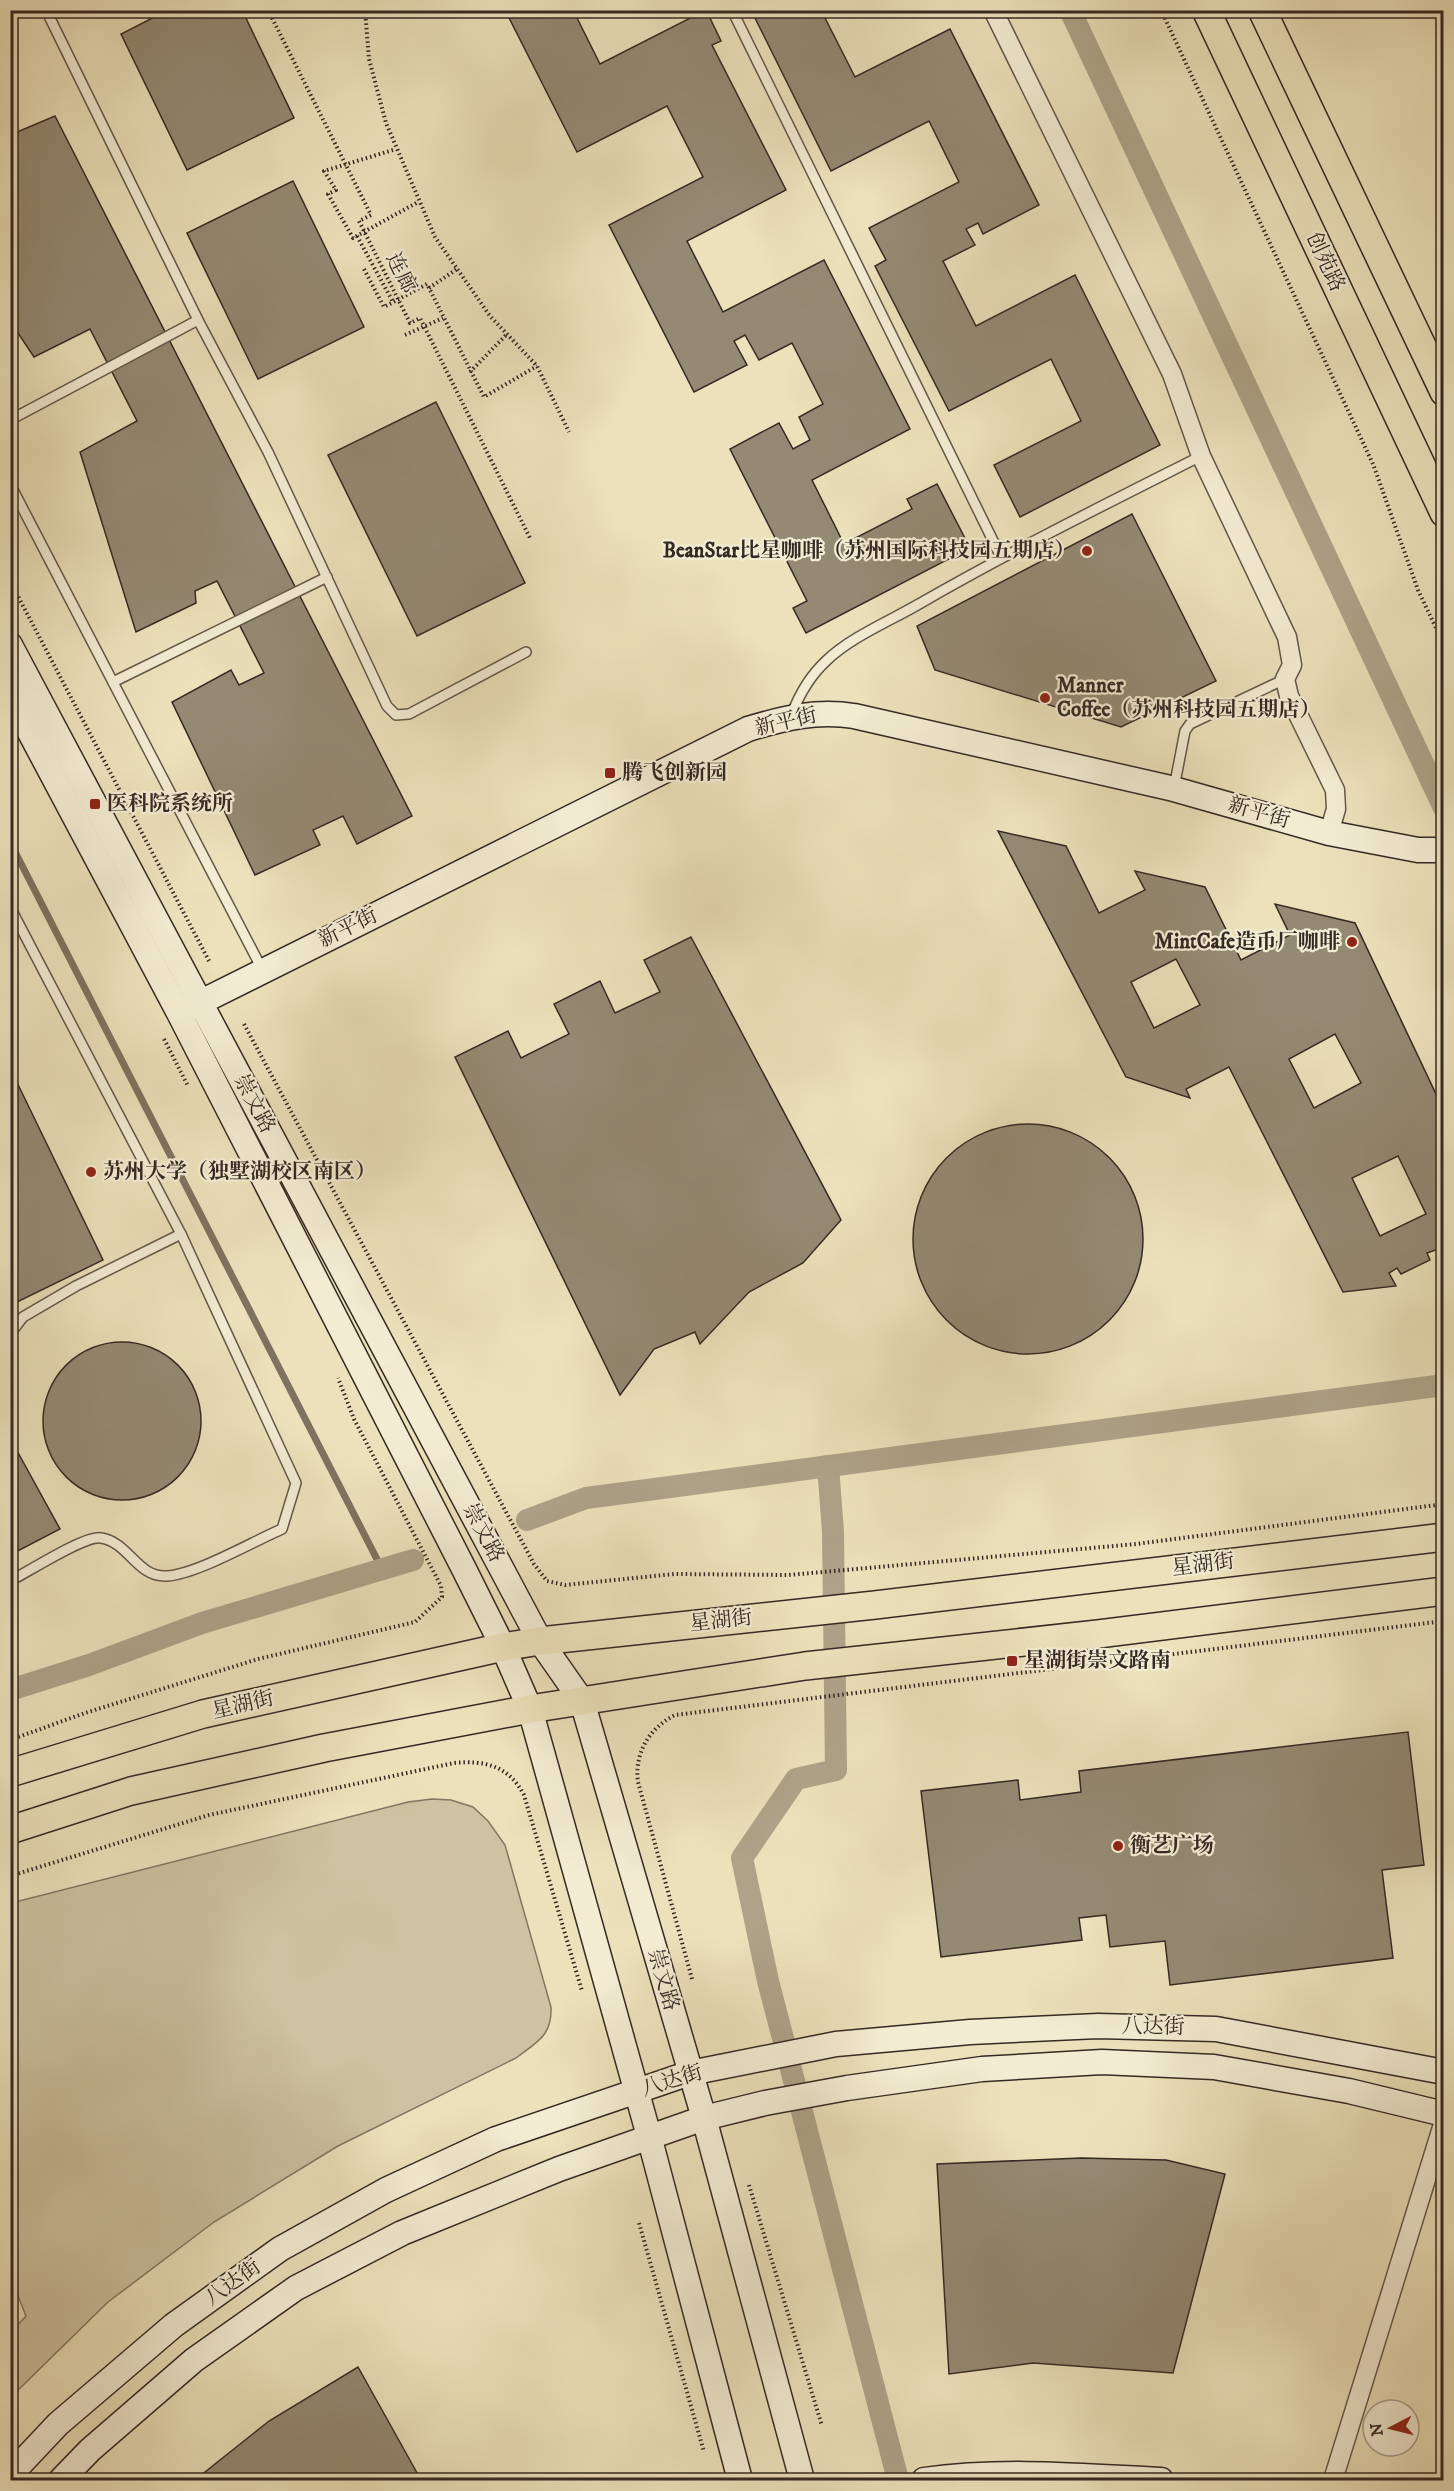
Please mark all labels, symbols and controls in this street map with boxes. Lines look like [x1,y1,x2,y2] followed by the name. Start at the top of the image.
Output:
[1300,228,1350,296] street label: 创苑路
[380,248,422,298] street label: 连廊
[663,538,1075,564] place label: BeanStar比星咖啡（苏州国际科技园五期店）
[1080,544,1094,558] marker: BeanStar比星咖啡（苏州国际科技园五期店）
[1057,673,1320,723] place label: Manner Coffee（苏州科技园五期店）
[1038,691,1052,705] marker: Manner Coffee（苏州科技园五期店）
[752,702,820,742] street label: 新平街
[622,760,727,786] place label: 腾飞创新园
[603,766,617,780] marker: 腾飞创新园
[107,791,233,817] place label: 医科院系统所
[1225,792,1293,834] street label: 新平街
[88,797,102,811] marker: 医科院系统所
[314,903,382,953] street label: 新平街
[1155,929,1340,955] place label: MintCafe造币厂咖啡
[1345,935,1359,949] marker: MintCafe造币厂咖啡
[228,1070,280,1138] street label: 崇文路
[103,1159,376,1185] place label: 苏州大学（独墅湖校区南区）
[84,1165,98,1179] marker: 苏州大学（独墅湖校区南区）
[457,1499,509,1567] street label: 崇文路
[1170,1548,1236,1582] street label: 星湖街
[688,1605,754,1637] street label: 星湖街
[1024,1648,1171,1674] place label: 星湖街崇文路南
[1005,1654,1019,1668] marker: 星湖街崇文路南
[209,1685,277,1725] street label: 星湖街
[1130,1833,1214,1859] place label: 衡艺广场
[1111,1839,1125,1853] marker: 衡艺广场
[642,1946,684,2014] street label: 崇文路
[1121,2013,1185,2041] street label: 八达街
[638,2059,706,2103] street label: 八达街
[200,2254,266,2312] street label: 八达街
[1361,2398,1421,2458] north arrow
[1366,2422,1388,2437] text: N

